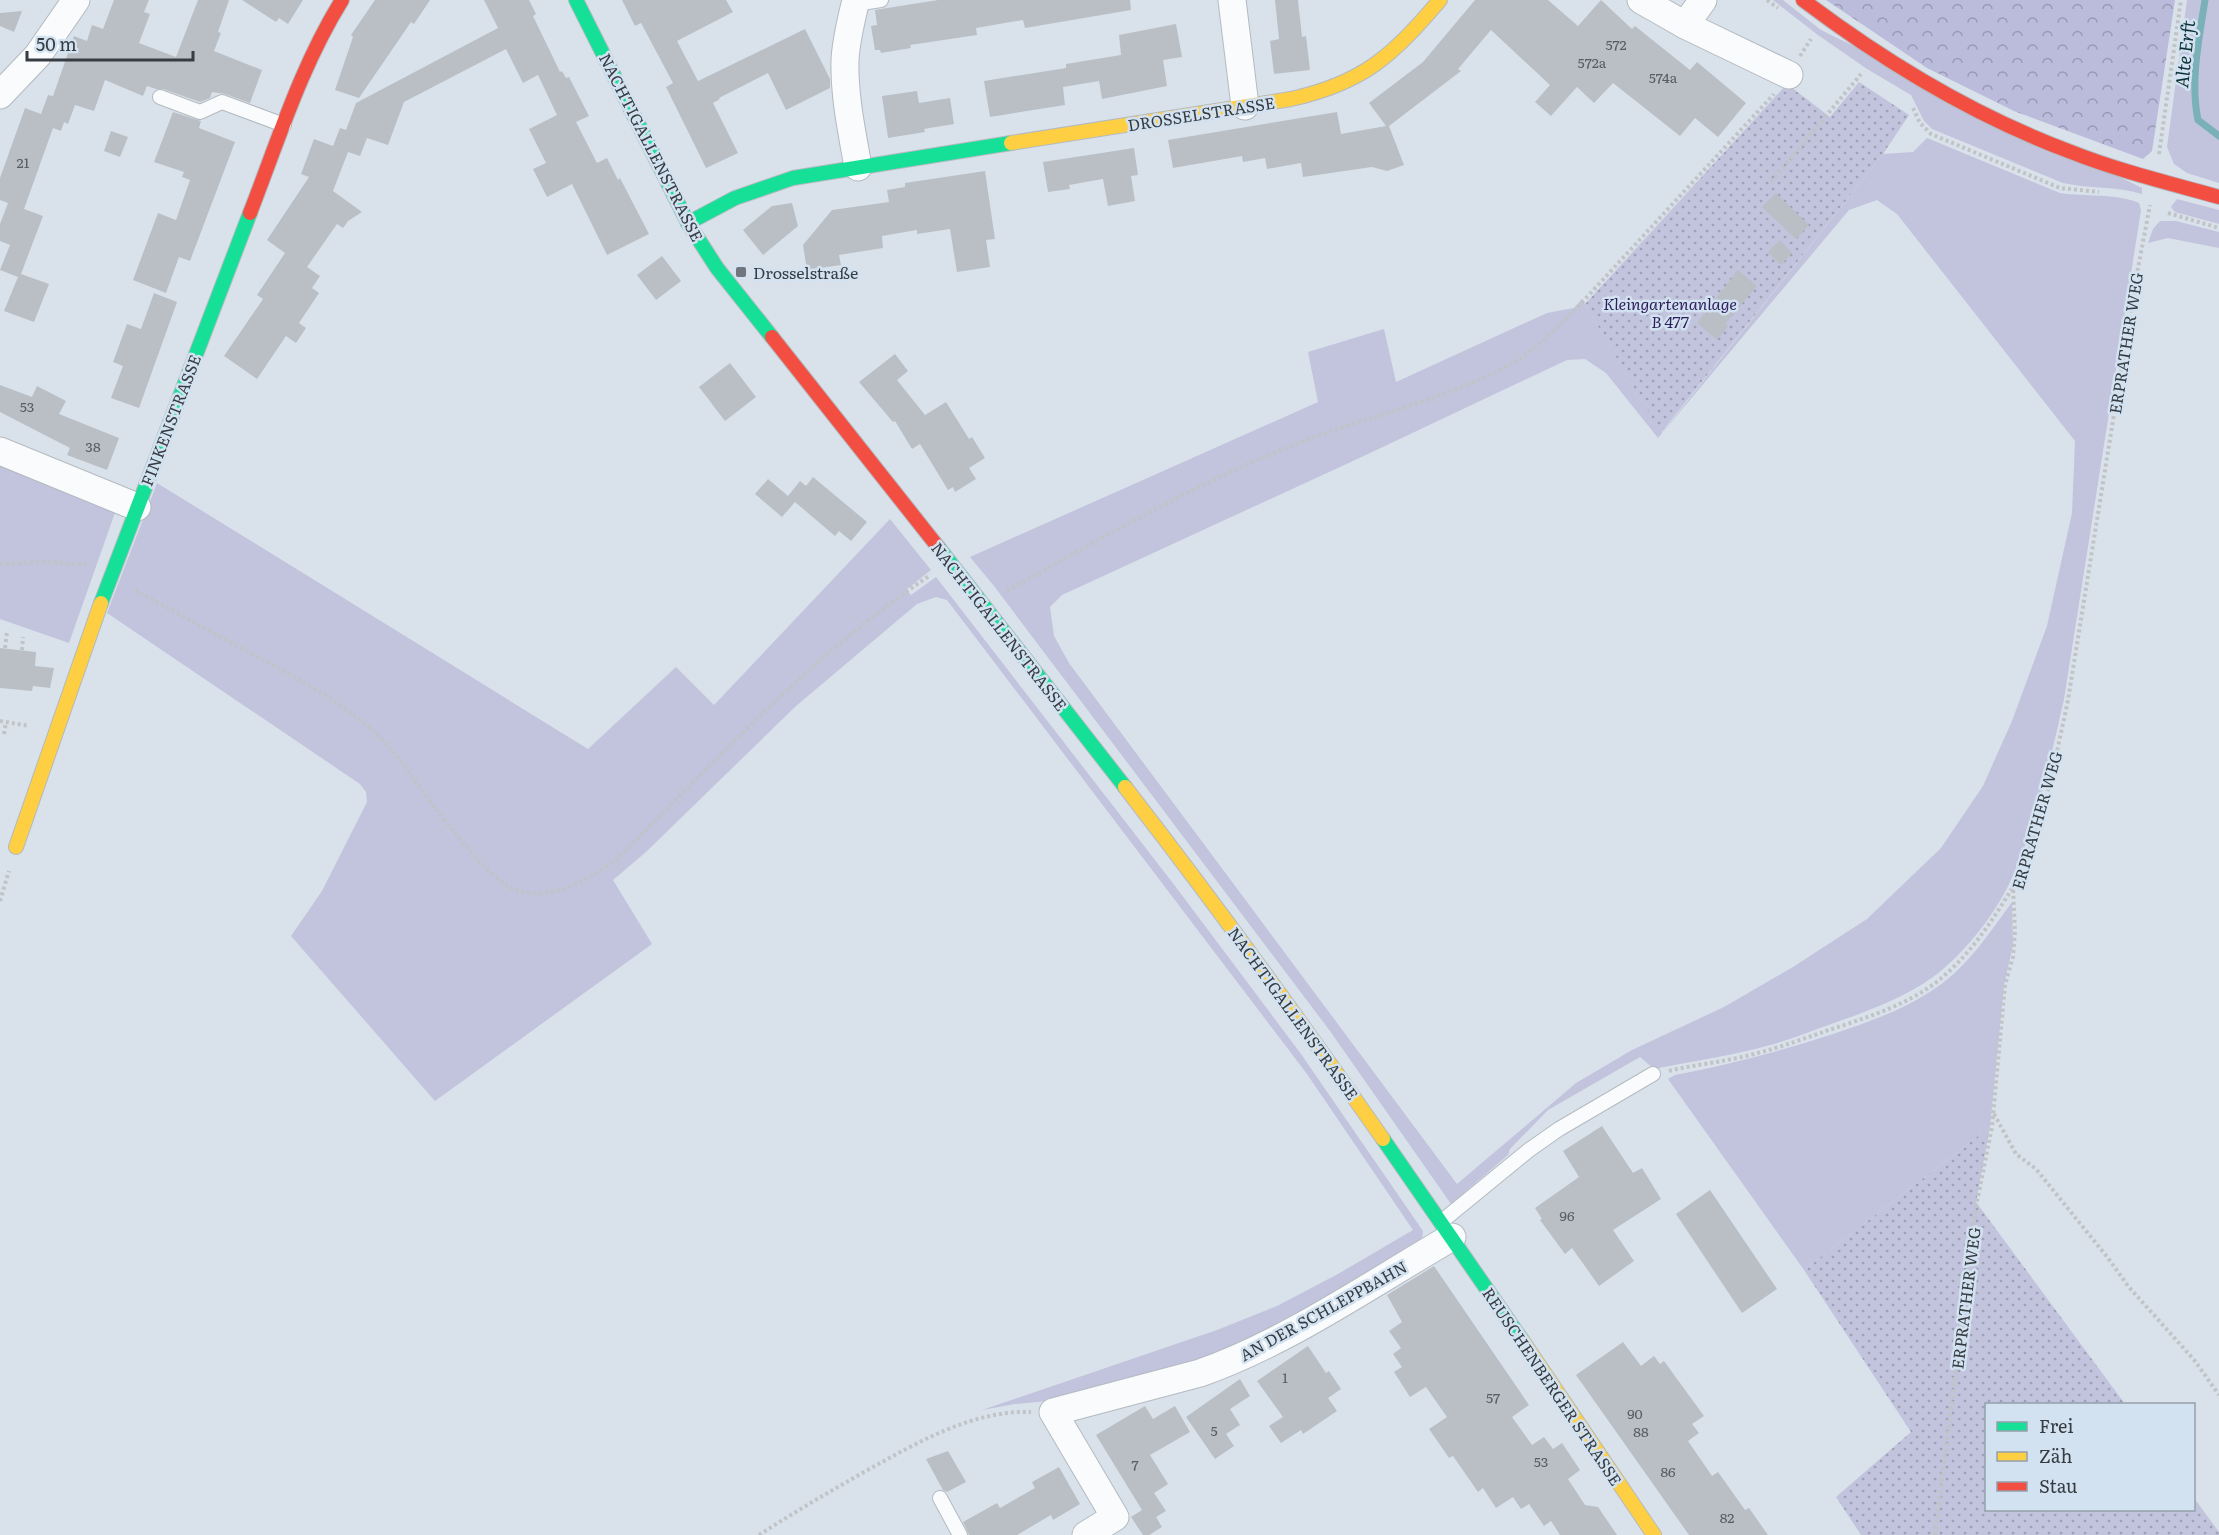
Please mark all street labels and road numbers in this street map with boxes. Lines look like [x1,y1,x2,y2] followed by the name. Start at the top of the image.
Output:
[594,49,710,245] street label: NACHTIGALLENSTRASSE
[1126,90,1276,136] street label: DROSSELSTRASSE
[2102,270,2148,416] street label: ERPRATHER WEG
[134,351,206,489] street label: FINKENSTRASSE
[926,536,1074,716] street label: NACHTIGALLENSTRASSE
[2005,748,2067,892] street label: ERPRATHER WEG
[1223,922,1365,1104] street label: NACHTIGALLENSTRASSE
[1944,1226,1986,1370] street label: ERPRATHER WEG
[1235,1254,1411,1366] street label: AN DER SCHLEPPBAHN
[1477,1282,1629,1490] street label: REUSCHENBERGER STRASSE

